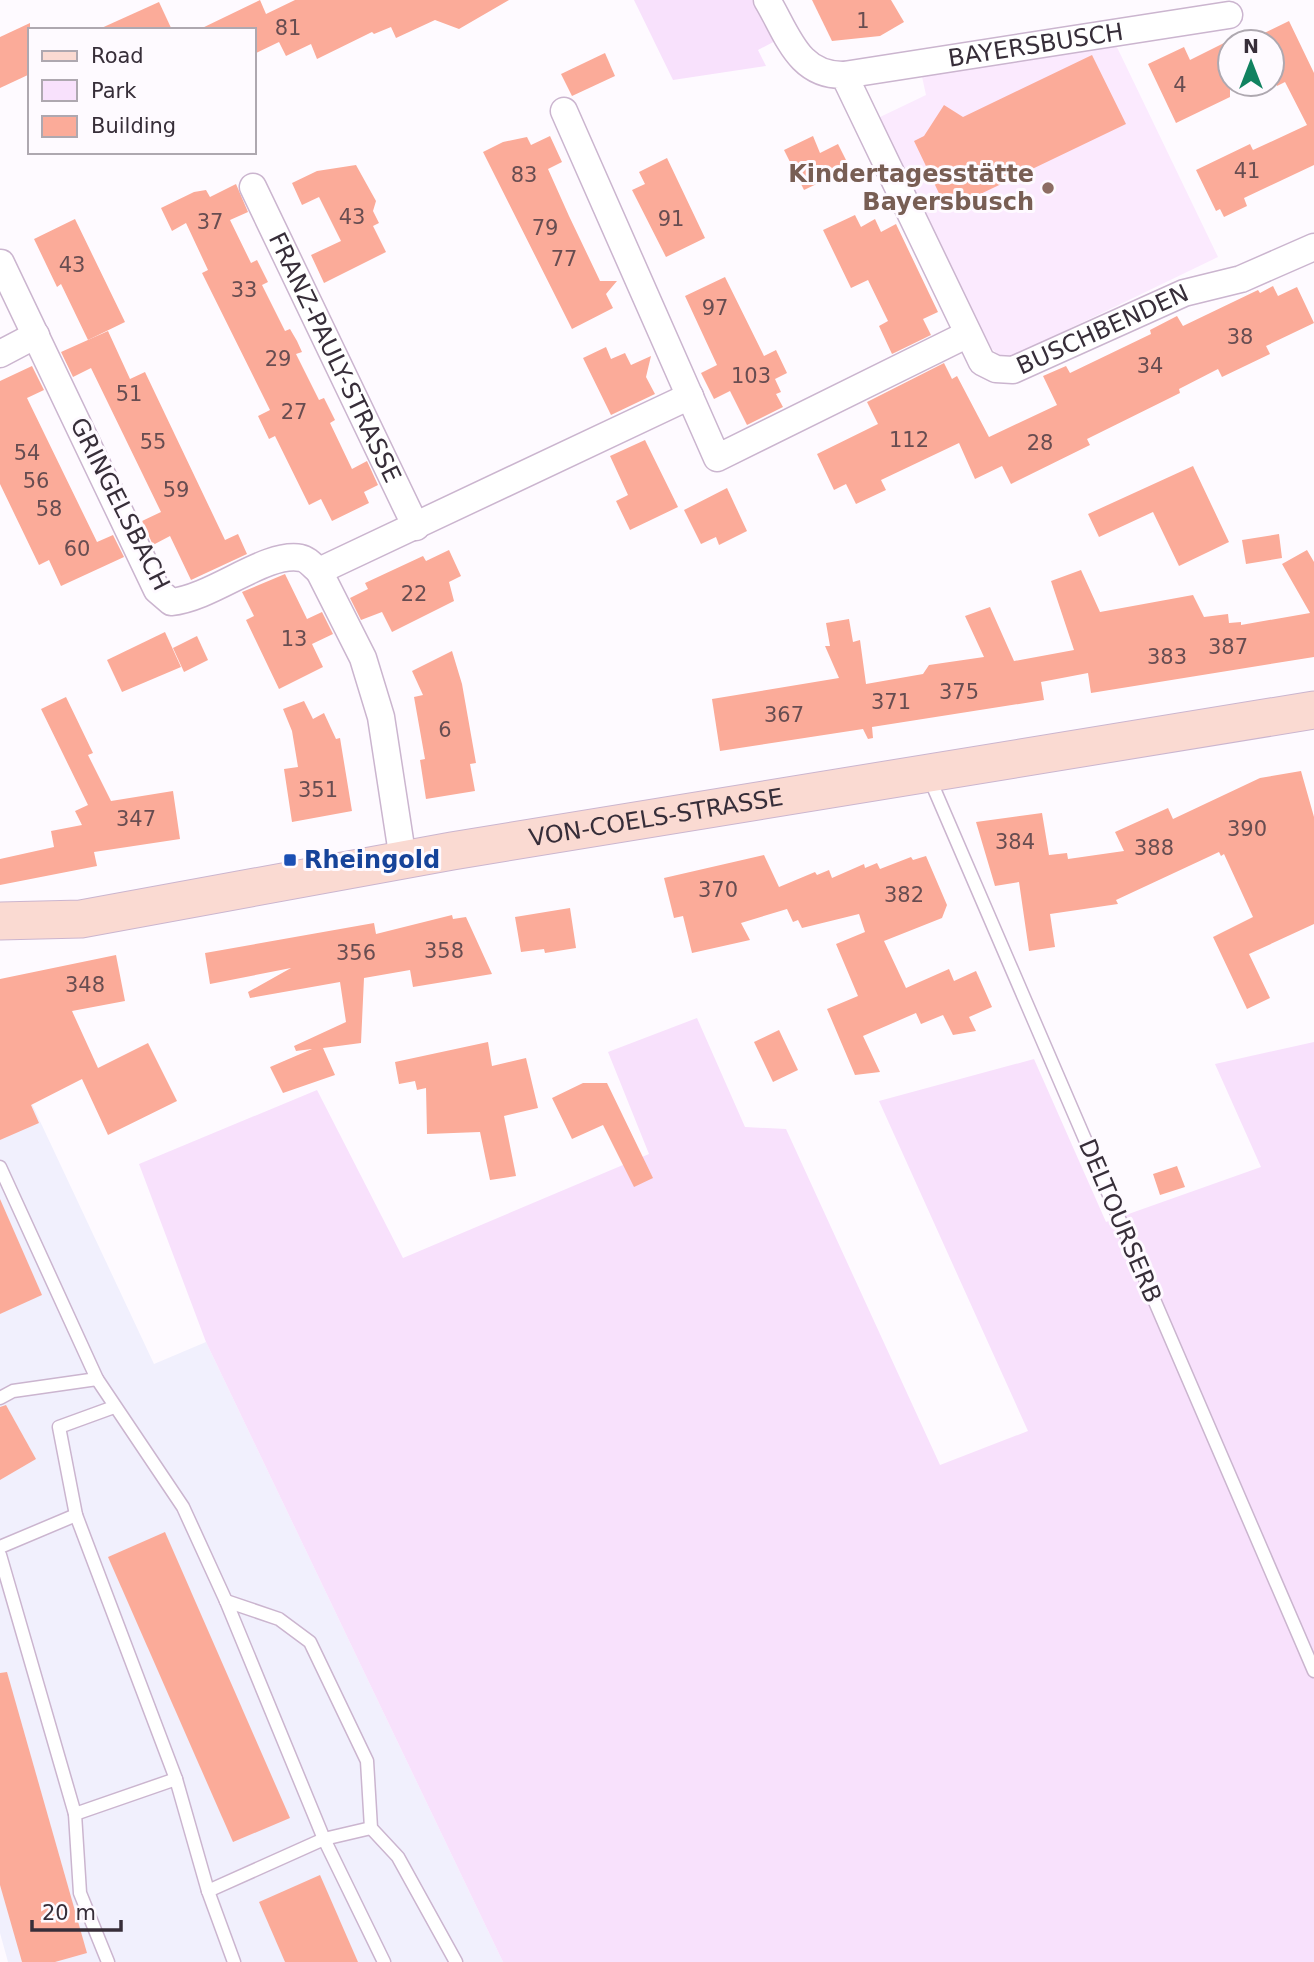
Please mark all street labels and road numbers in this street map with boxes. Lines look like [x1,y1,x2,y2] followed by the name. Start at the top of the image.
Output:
[946,18,1125,73] street label: BAYERSBUSCH
[263,228,407,487] street label: FRANZ-PAULY-STRASSE
[1012,279,1193,380] street label: BUSCHBENDEN
[64,413,176,595] street label: GRINGELSBACH
[527,783,785,852] street label: VON-COELS-STRASSE
[1073,1135,1167,1307] street label: DELTOURSERB

